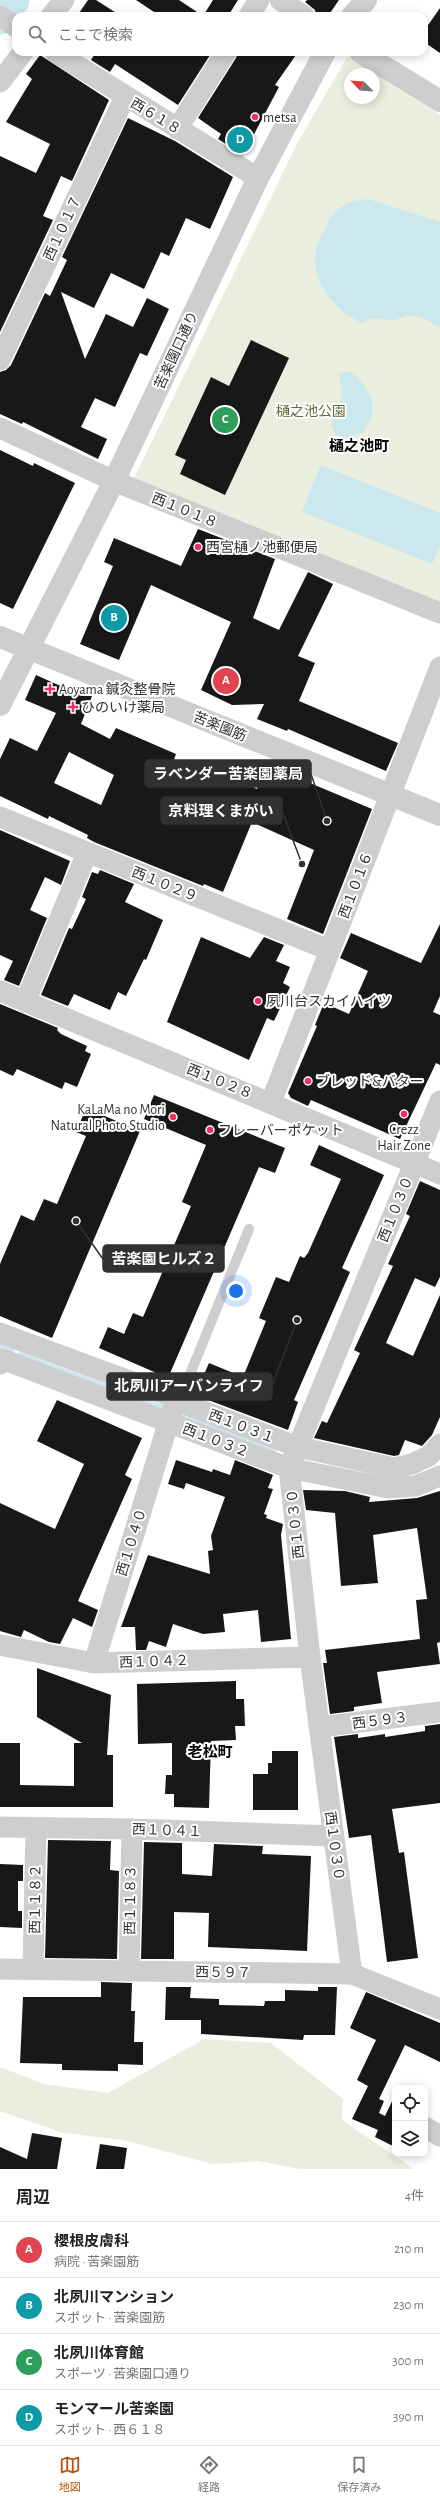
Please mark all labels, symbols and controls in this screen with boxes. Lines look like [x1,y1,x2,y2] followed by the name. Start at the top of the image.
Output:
[12,12,428,56] search box
[26,23,48,45] icon: search
[58,28,133,43] text: ここで検索
[344,68,380,104] north arrow
[128,96,183,137] street label: 西６１８
[263,111,297,125] place label: metsa
[250,112,260,122] marker: metsa
[227,125,253,155] pin: D
[42,194,84,263] street label: 西１０１７
[152,309,201,391] street label: 苦楽園口通り
[276,404,346,419] park label: 樋之池公園
[212,405,238,435] pin: C
[329,438,389,454] district label: 樋之池町
[150,491,220,531] street label: 西１０１８
[206,540,318,555] place label: 西宮樋ノ池郵便局
[193,542,203,552] marker: 西宮樋ノ池郵便局
[101,603,127,633] pin: B
[213,666,239,696] pin: A
[59,682,176,697] place label: Aoyama 鍼灸整骨院
[44,683,56,695] marker: Aoyama 鍼灸整骨院
[81,700,165,715] place label: ひのいけ薬局
[68,702,78,712] marker: ひのいけ薬局
[191,708,249,744] street label: 苦楽園筋
[145,760,311,787] callout: ラベンダー苦楽園薬局
[153,766,303,782] text: ラベンダー苦楽園薬局
[161,797,282,824] callout: 京料理くまがい
[168,802,274,819] text: 京料理くまがい
[337,850,375,921] street label: 西１０１６
[130,865,200,905] street label: 西１０２９
[266,993,391,1009] place label: 夙川台スカイハイツ
[253,996,263,1006] marker: 夙川台スカイハイツ
[185,1062,255,1102] street label: 西１０２８
[316,1073,424,1089] place label: ブレッド&バター
[303,1076,313,1086] marker: ブレッド&バター
[51,1103,165,1133] place label: KaLaMa no Mori Natural Photo Studio
[399,1109,409,1119] marker: Crezz Hair Zone
[168,1112,178,1122] marker: KaLaMa no Mori Natural Photo Studio
[218,1123,344,1138] place label: フレーバーポケット
[377,1123,431,1153] place label: Crezz Hair Zone
[205,1125,215,1135] marker: フレーバーポケット
[376,1174,416,1244] street label: 西１０３０
[103,1245,224,1272] callout: 苦楽園ヒルズ２
[111,1250,217,1267] text: 苦楽園ヒルズ２
[226,1281,246,1301] your location
[107,1373,272,1400] callout: 北夙川アーバンライフ
[114,1378,264,1394] text: 北夙川アーバンライフ
[206,1408,277,1446] street label: 西１０３１
[180,1422,251,1460] street label: 西１０３２
[285,1488,307,1559] street label: 西１０３０
[115,1507,149,1578] street label: 西１０４０
[119,1654,189,1670] street label: 西１０４２
[351,1711,409,1731] street label: 西５９３
[187,1744,233,1760] district label: 老松町
[322,1811,346,1882] street label: 西１０３０
[132,1823,202,1839] street label: 西１０４１
[28,1864,44,1934] street label: 西１１８２
[123,1865,139,1935] street label: 西１１８３
[195,1966,251,1980] street label: 西５９７
[392,2085,428,2157] map controls
[392,2085,428,2121] button: locate
[392,2121,428,2157] button: layers
[16,2189,50,2206] text: 周辺
[405,2190,424,2203] text: 4件
[54,2234,129,2249] text: 櫻根皮膚科
[25,2243,33,2256] text: A
[394,2243,424,2256] text: 210 m
[54,2256,139,2269] text: 病院 · 苦楽園筋
[54,2290,174,2305] text: 北夙川マンション
[25,2299,33,2312] text: B
[393,2299,424,2312] text: 230 m
[54,2312,165,2325] text: スポット · 苦楽園筋
[54,2346,144,2361] text: 北夙川体育館
[26,2355,32,2368] text: C
[392,2355,424,2368] text: 300 m
[54,2368,191,2381] text: スポーツ · 苦楽園口通り
[54,2402,174,2417] text: モンマール苦楽園
[25,2411,33,2424] text: D
[393,2411,424,2424] text: 390 m
[54,2424,165,2437] text: スポット · 西６１８
[59,2454,81,2494] tab: 地図
[198,2454,220,2494] tab: 経路
[337,2454,381,2494] tab: 保存済み

